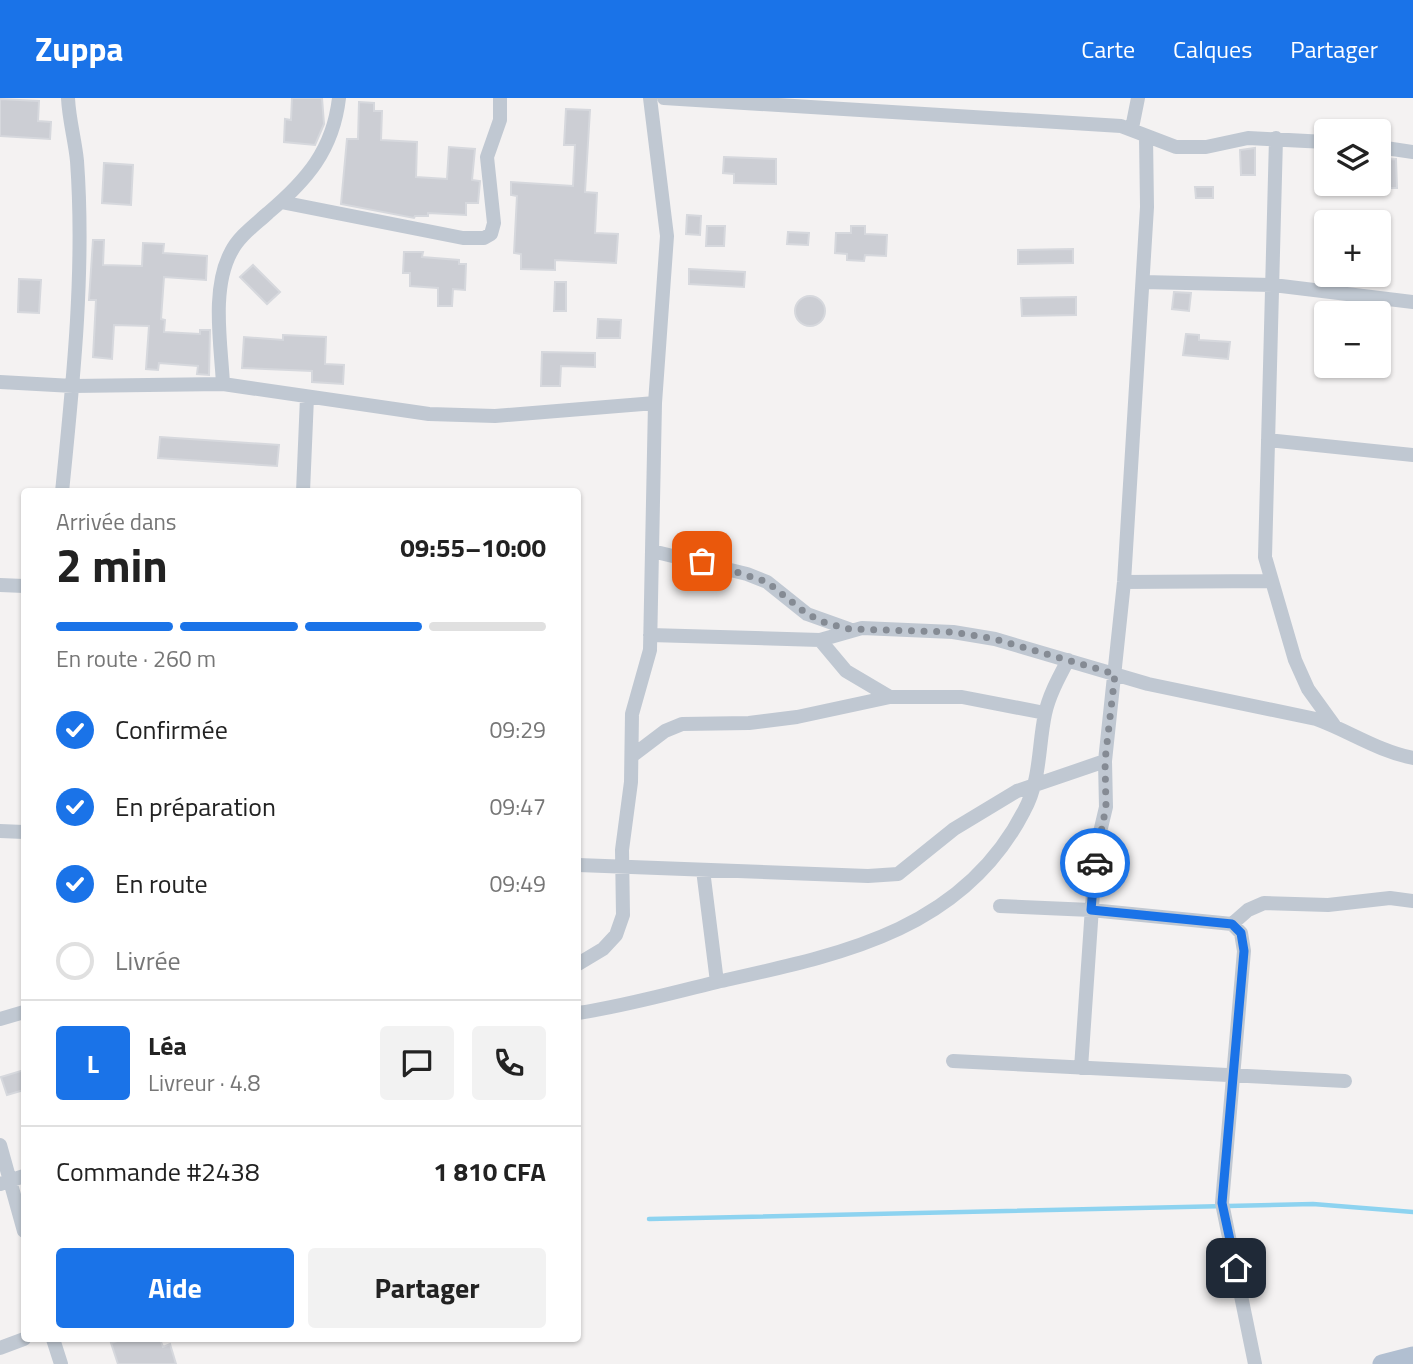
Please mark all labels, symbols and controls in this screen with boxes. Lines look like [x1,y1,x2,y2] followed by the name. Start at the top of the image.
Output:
[35,24,123,74] text: Zuppa
[1081,31,1135,67] text: Carte
[1173,31,1252,67] text: Calques
[1290,31,1378,67] text: Partager
[1314,119,1391,378] map controls
[1314,119,1391,196] button: layers
[1314,210,1391,287] button: +
[1314,301,1391,378] button: −
[56,504,177,539] text: Arrivée dans
[400,528,546,567] text: 09:55–10:00
[56,530,168,600] text: 2 min
[672,531,732,591] pin
[683,542,721,580] icon: bag
[56,641,216,676] text: En route · 260 m
[115,710,228,749] text: Confirmée
[56,711,94,749] icon: check
[489,712,546,747] text: 09:29
[115,787,276,826] text: En préparation
[56,788,94,826] icon: check
[489,789,546,824] text: 09:47
[1060,828,1130,898] courier
[1076,844,1114,882] icon: car
[115,864,208,903] text: En route
[56,865,94,903] icon: check
[489,866,546,901] text: 09:49
[115,941,181,980] text: Livrée
[148,1026,187,1065] text: Léa
[380,1026,454,1100] button: chat
[472,1026,546,1100] button: phone
[87,1044,99,1083] text: L
[148,1065,260,1100] text: Livreur · 4.8
[56,1152,259,1191] text: Commande #2438
[433,1152,546,1191] text: 1 810 CFA
[1206,1238,1266,1298] pin
[56,1248,294,1328] button: Aide
[308,1248,546,1328] button: Partager
[1217,1249,1255,1287] icon: home

